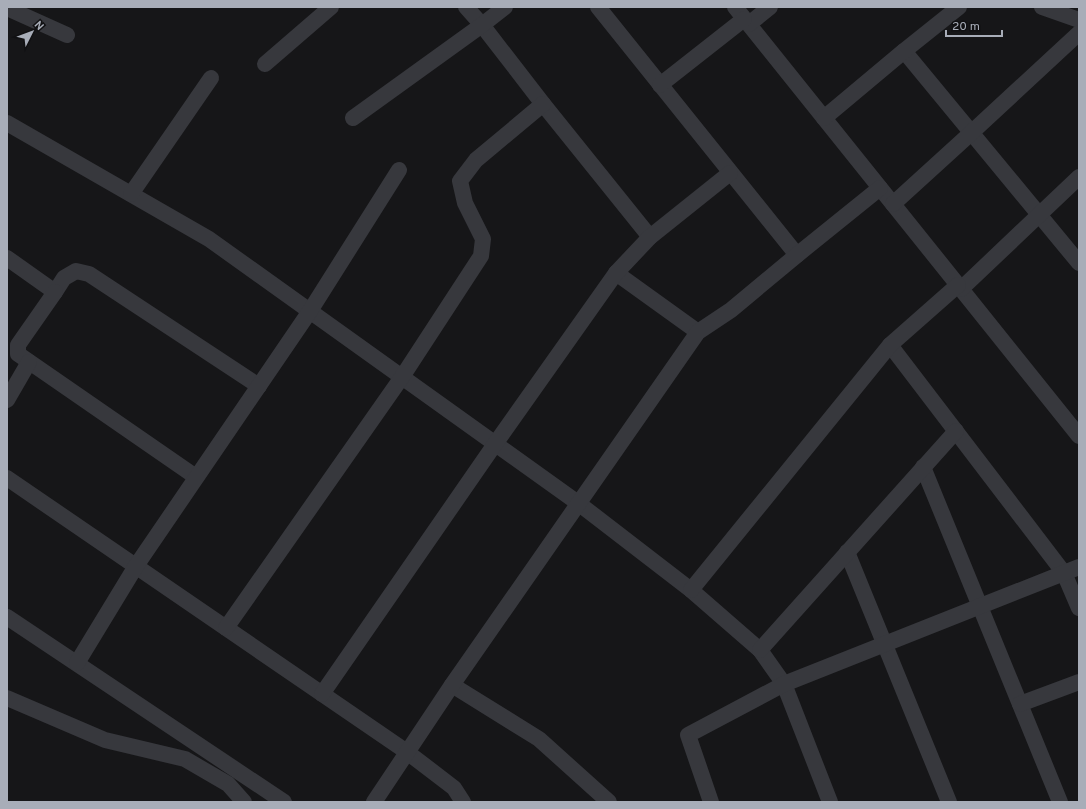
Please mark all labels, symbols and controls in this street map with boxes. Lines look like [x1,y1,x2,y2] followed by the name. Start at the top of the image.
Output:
[12,12,52,52] north arrow
[946,12,1002,38] scale bar
[31,18,47,34] text: N
[952,19,980,35] text: 20 m

